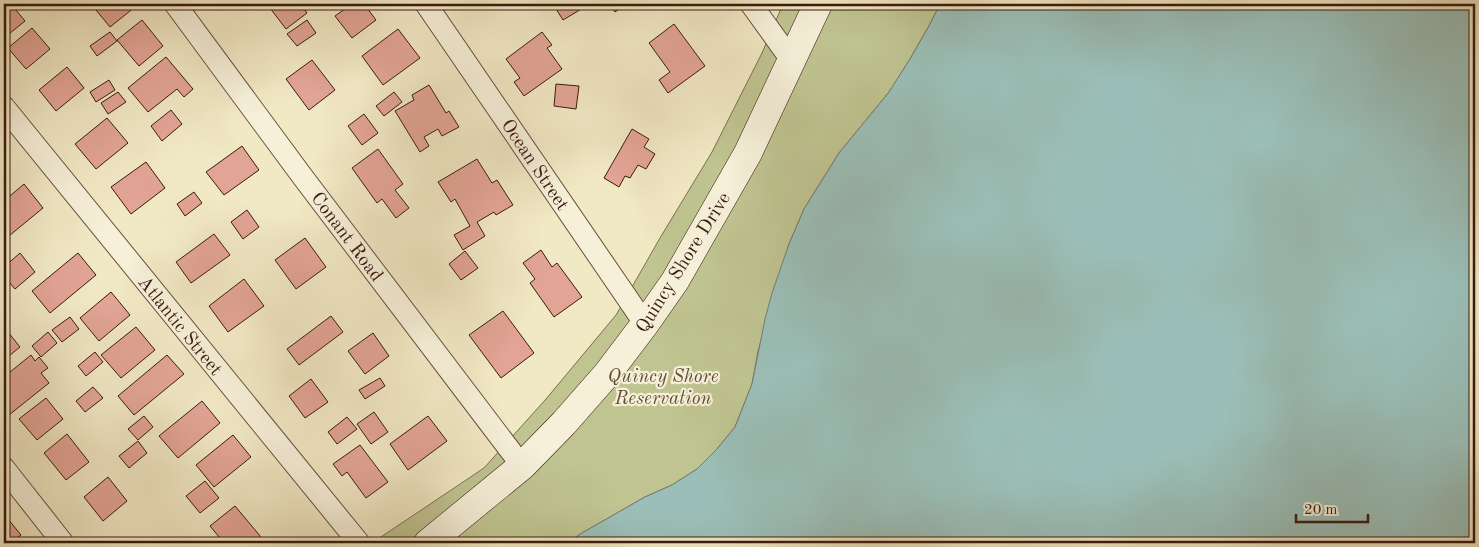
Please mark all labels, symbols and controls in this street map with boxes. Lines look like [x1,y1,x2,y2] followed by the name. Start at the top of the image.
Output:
[497,116,571,215] street label: Ocean Street
[306,189,386,286] street label: Conant Road
[633,190,735,337] street label: Quincy Shore Drive
[133,273,225,380] street label: Atlantic Street
[608,368,719,409] park label: Quincy Shore Reservation
[1296,492,1369,524] scale bar
[1304,503,1338,518] text: 20 m

